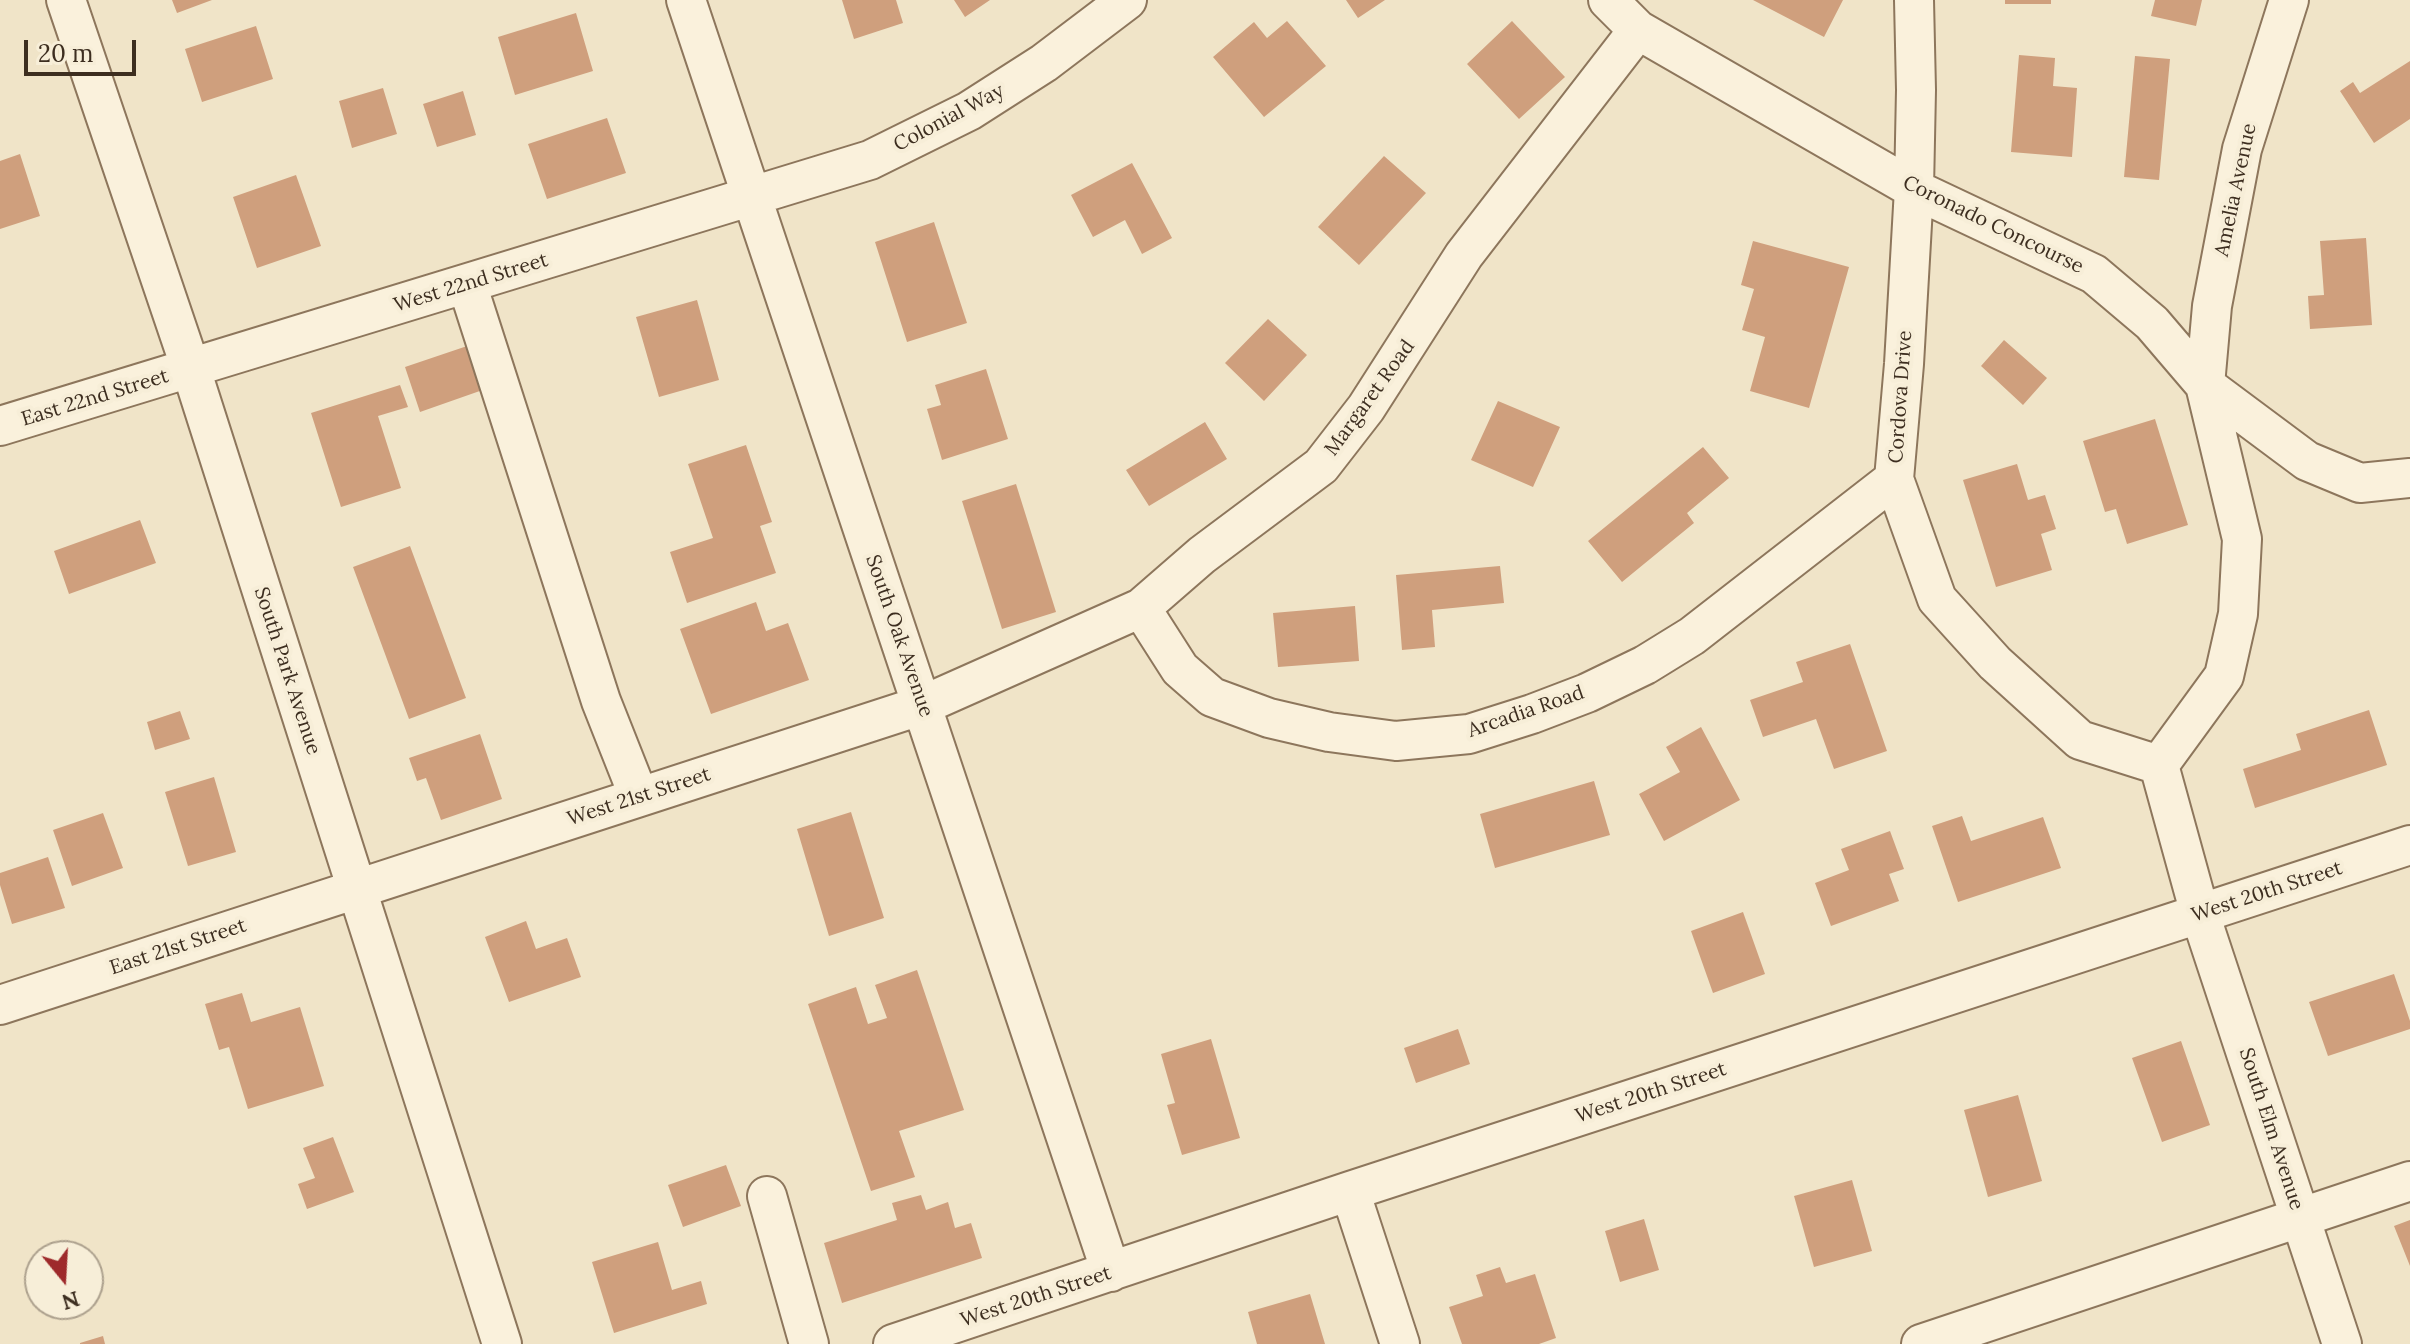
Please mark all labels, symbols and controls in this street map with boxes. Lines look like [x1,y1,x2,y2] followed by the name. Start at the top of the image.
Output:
[28,24,140,74] scale bar
[38,38,94,69] text: 20 m
[890,79,1008,157] street label: Colonial Way
[2210,121,2262,259] street label: Amelia Avenue
[1899,171,2087,279] street label: Coronado Concourse
[391,248,551,318] street label: West 22nd Street
[1884,330,1918,464] street label: Cordova Drive
[1320,335,1420,461] street label: Margaret Road
[19,364,171,432] street label: East 22nd Street
[860,552,938,720] street label: South Oak Avenue
[249,584,325,758] street label: South Park Avenue
[1465,681,1587,743] street label: Arcadia Road
[564,763,714,831] street label: West 21st Street
[2189,856,2345,928] street label: West 20th Street
[107,914,249,980] street label: East 21st Street
[2233,1045,2309,1213] street label: South Elm Avenue
[1573,1057,1729,1129] street label: West 20th Street
[24,1240,104,1320] north arrow
[958,1261,1114,1333] street label: West 20th Street
[58,1285,83,1317] text: N

